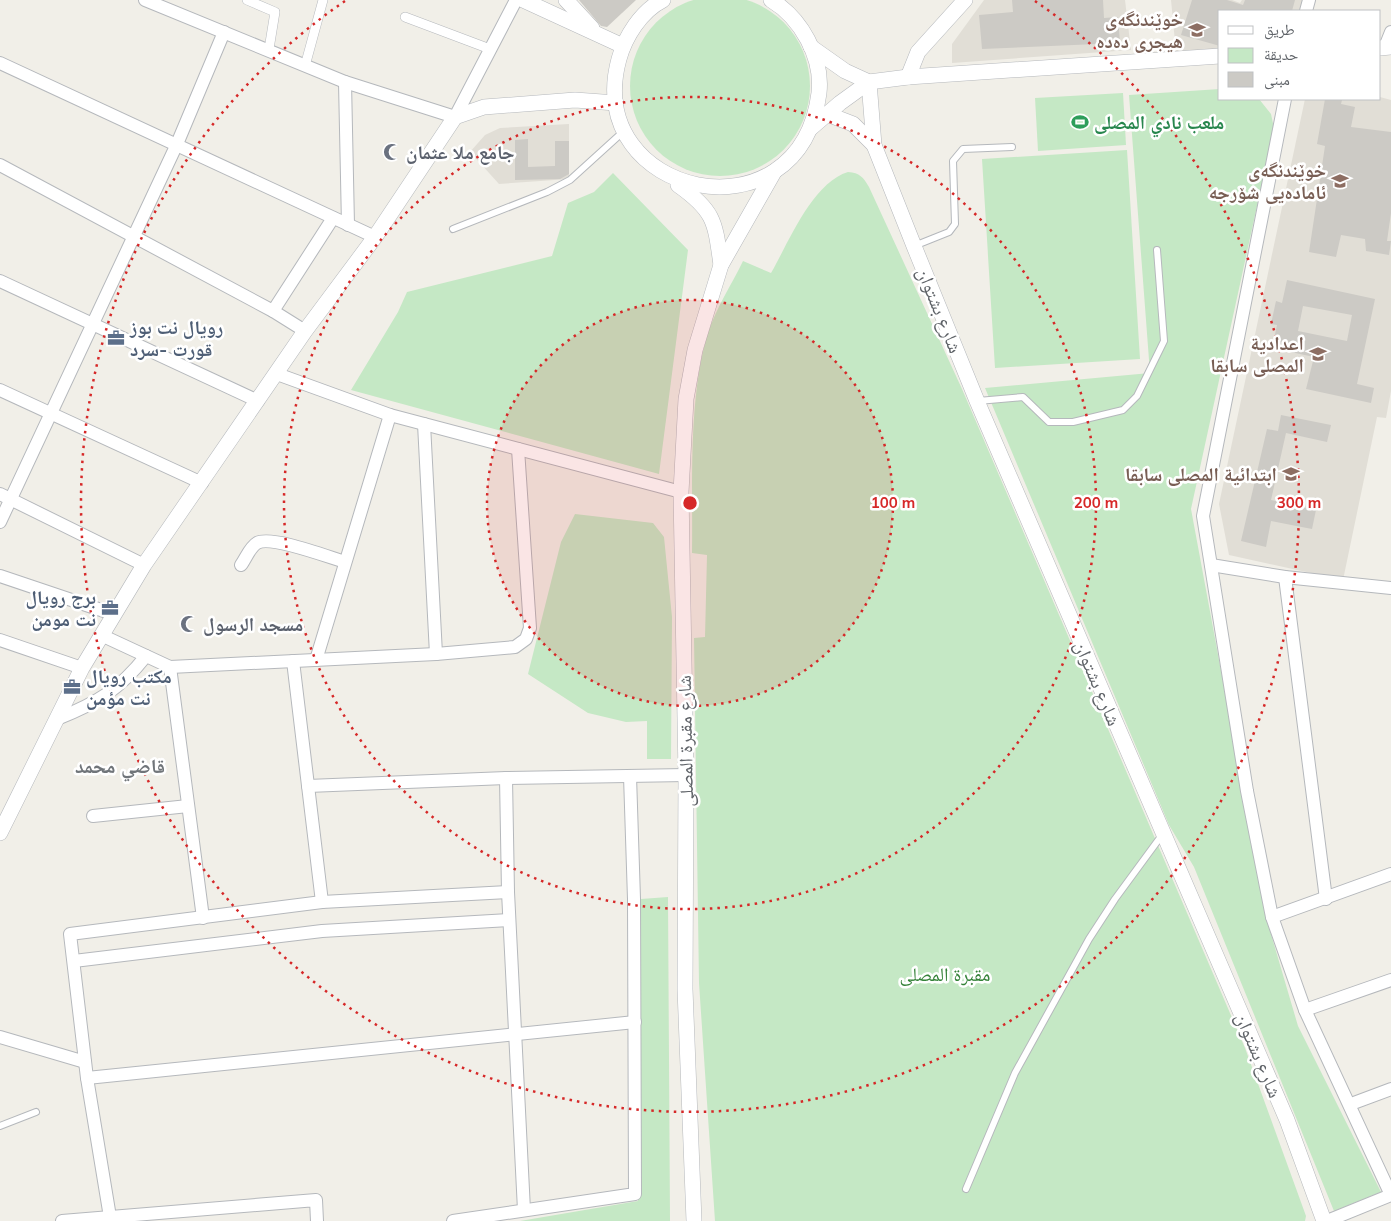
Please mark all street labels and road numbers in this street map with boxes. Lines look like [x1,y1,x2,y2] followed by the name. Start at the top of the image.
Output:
[912,264,968,356] street label: شارع بشتوان
[1069,637,1127,729] street label: شارع بشتوان
[672,675,698,807] street label: شارع مقبرة المصلى
[1230,1009,1288,1101] street label: شارع بشتوان

